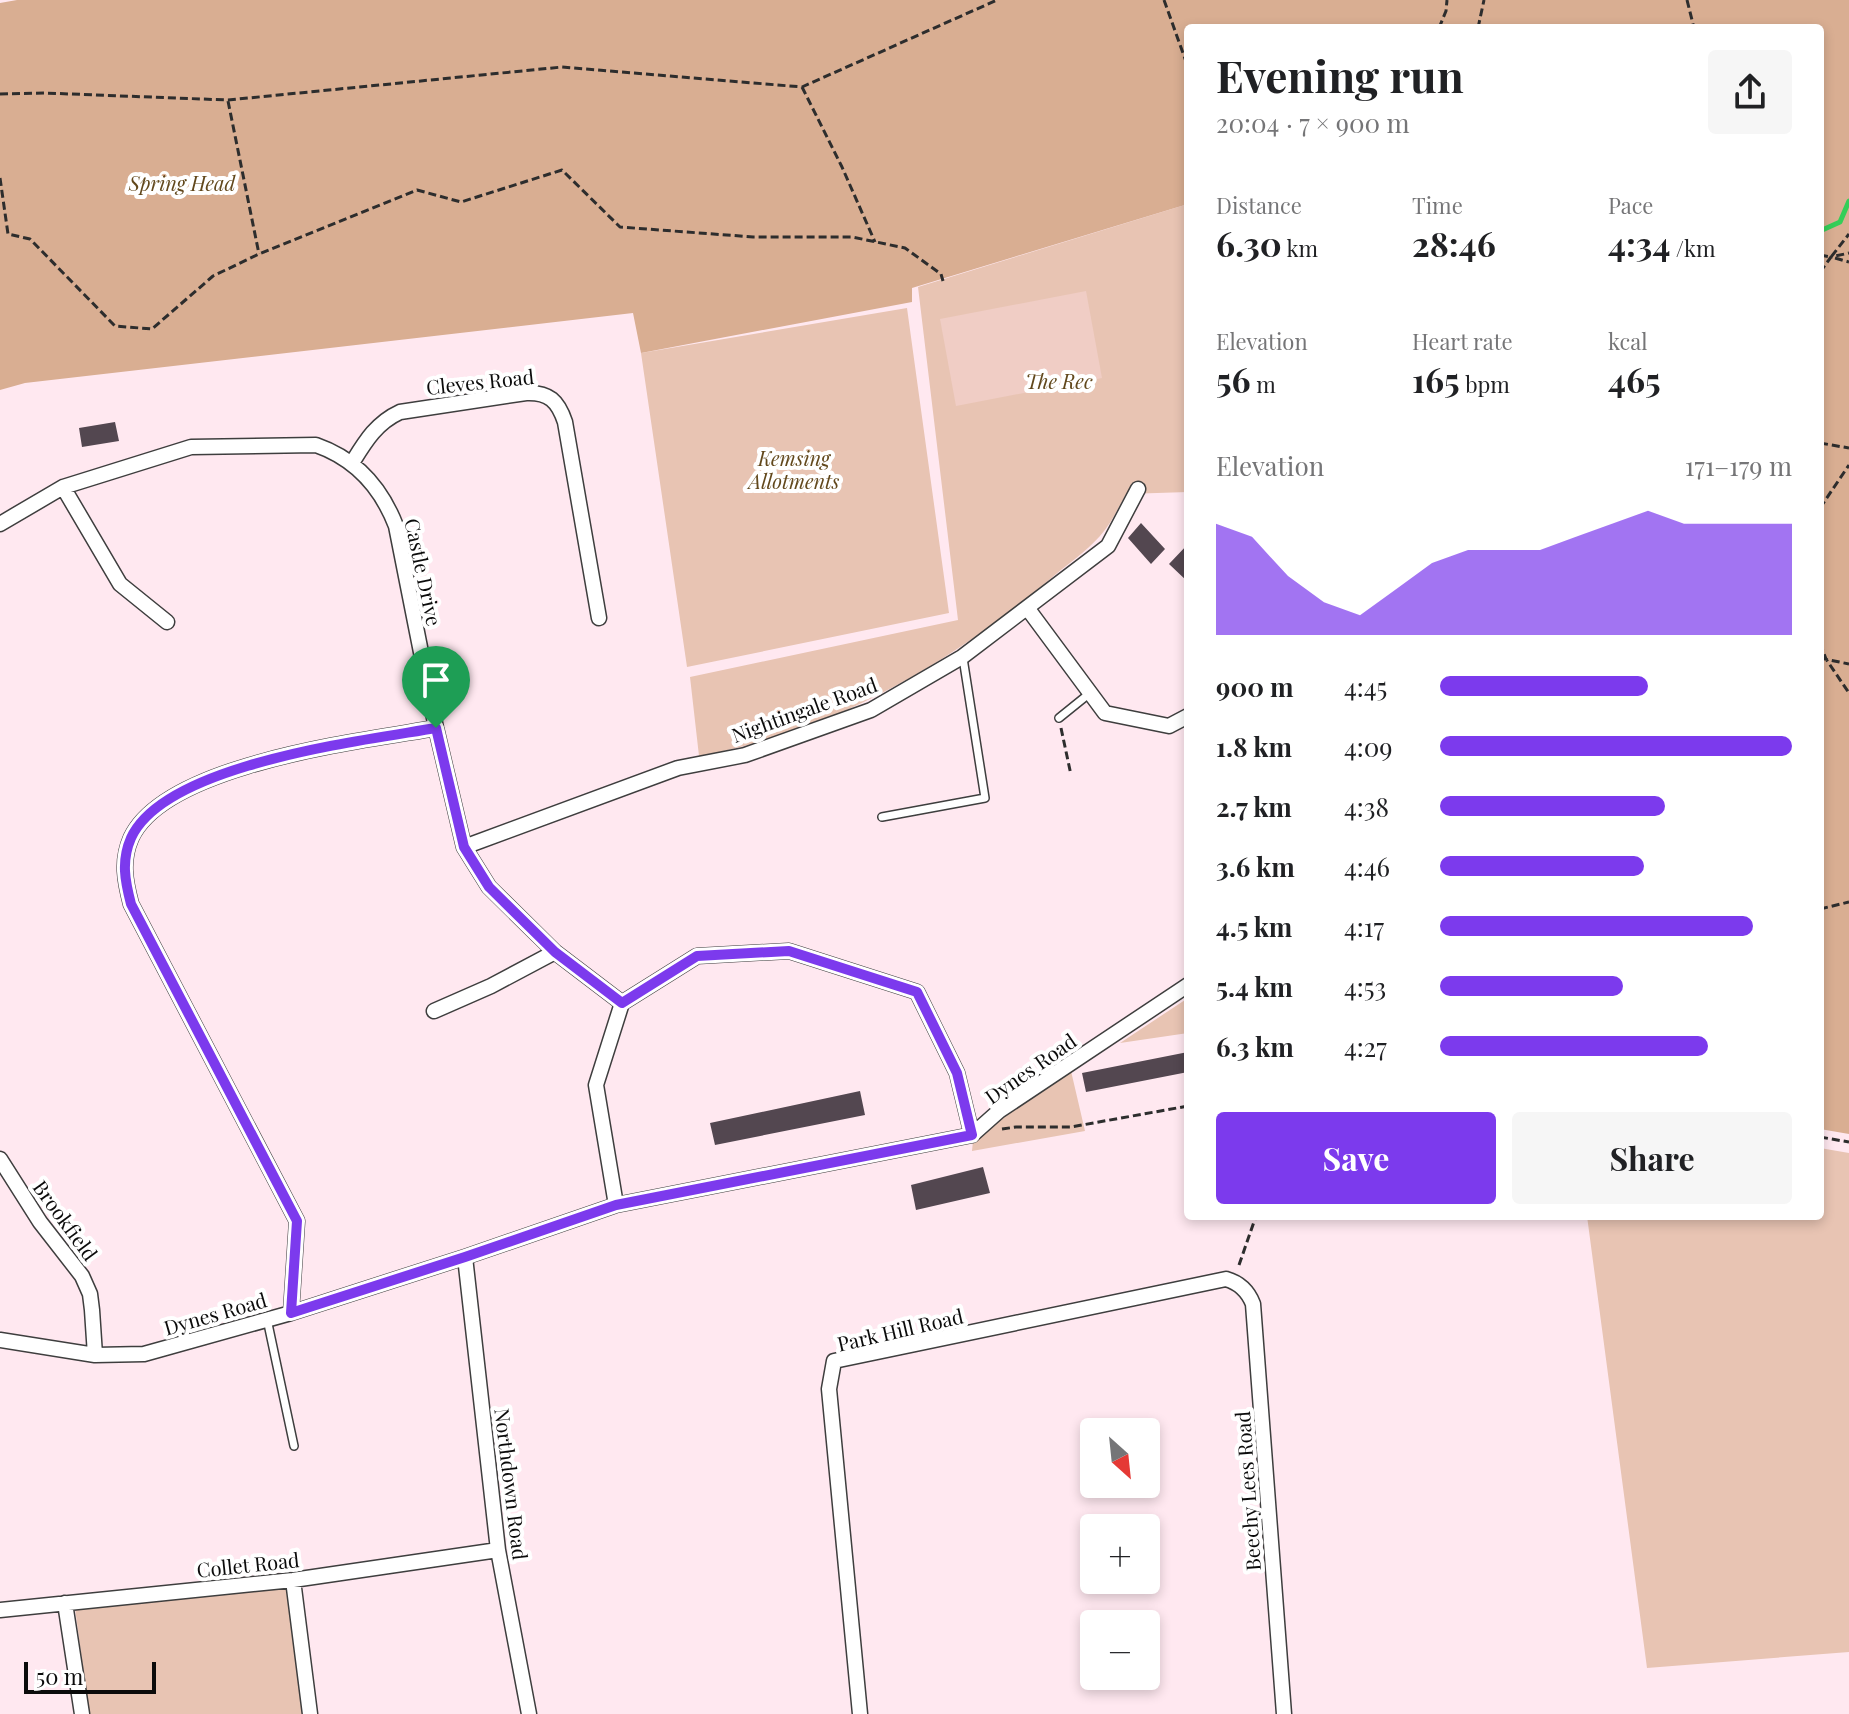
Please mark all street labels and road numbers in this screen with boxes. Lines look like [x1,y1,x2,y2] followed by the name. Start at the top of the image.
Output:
[425,362,536,400] street label: Cleves Road
[399,516,449,628] street label: Castle Drive
[727,670,881,748] street label: Nightingale Road
[979,1026,1081,1109] street label: Dynes Road
[28,1174,105,1266] street label: Brookfield
[160,1285,270,1341] street label: Dynes Road
[834,1301,966,1357] street label: Park Hill Road
[489,1407,535,1562] street label: Northdown Road
[1228,1410,1266,1572] street label: Beechy Lees Road
[195,1545,301,1583] street label: Collet Road

